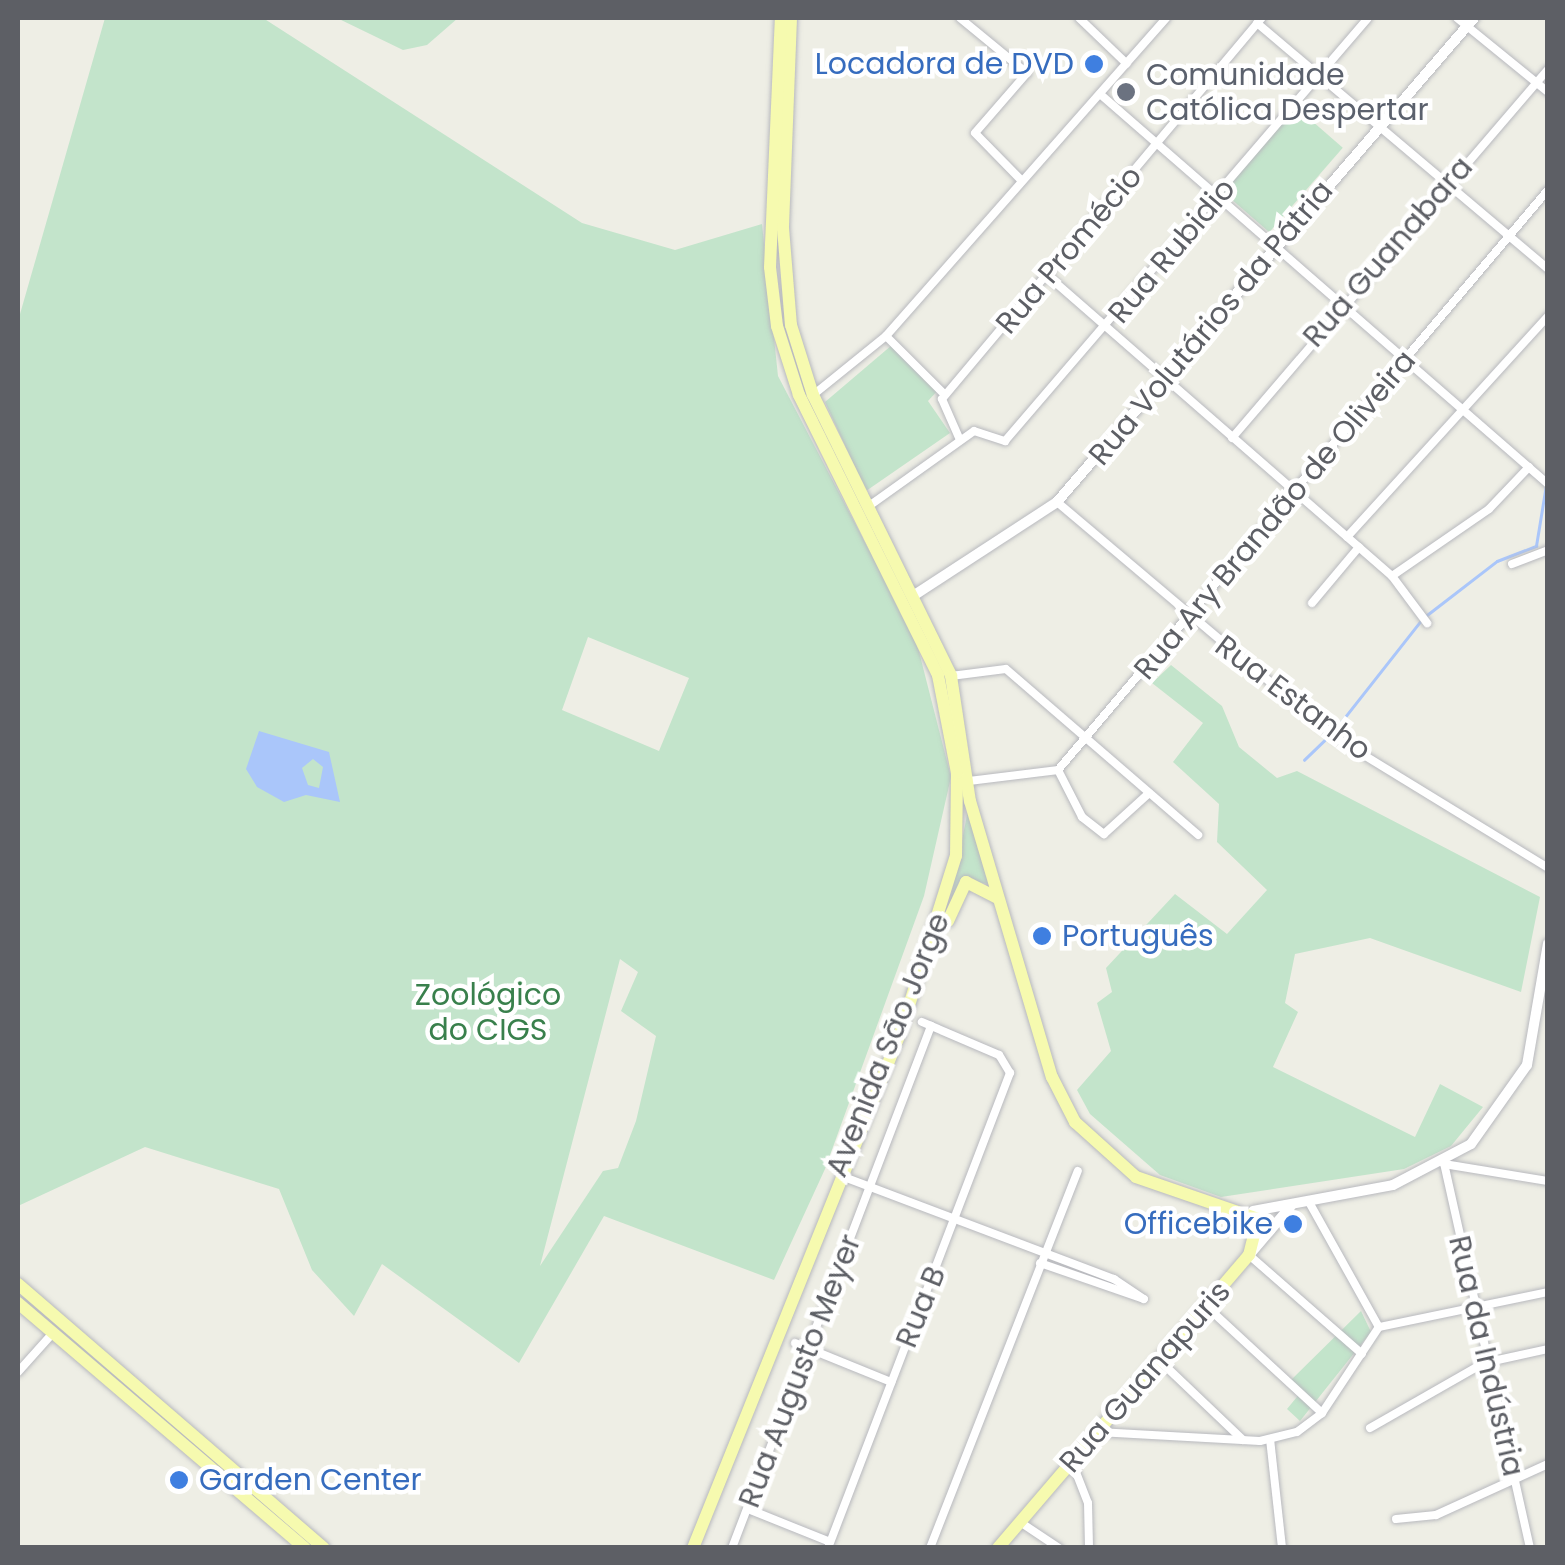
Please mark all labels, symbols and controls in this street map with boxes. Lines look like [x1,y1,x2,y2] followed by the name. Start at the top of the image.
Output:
[815,46,1074,82] place label: Locadora de DVD
[1083,53,1105,75] marker: Locadora de DVD
[1146,57,1429,128] place label: Comunidade Católica Despertar
[1115,81,1137,103] marker: Comunidade Católica Despertar
[1296,150,1480,354] street label: Rua Guanabara
[988,159,1150,341] street label: Rua Promécio
[1101,171,1243,331] street label: Rua Rubidio
[1081,173,1341,473] street label: Rua Volutários da Pátria
[1127,343,1423,687] street label: Rua Ary Brandão de Oliveira
[1208,628,1378,768] street label: Rua Estanho
[819,908,957,1182] street label: Avenida São Jorge
[1062,918,1214,954] place label: Português
[1031,925,1053,947] marker: Português
[415,977,561,1048] park label: Zoológico do CIGS
[1124,1206,1273,1242] place label: Officebike
[1282,1213,1304,1235] marker: Officebike
[731,1229,869,1513] street label: Rua Augusto Meyer
[1441,1232,1531,1480] street label: Rua da Indústria
[889,1261,953,1353] street label: Rua B
[1052,1274,1238,1480] street label: Rua Guanapuris
[199,1462,422,1498] place label: Garden Center
[168,1469,190,1491] marker: Garden Center

